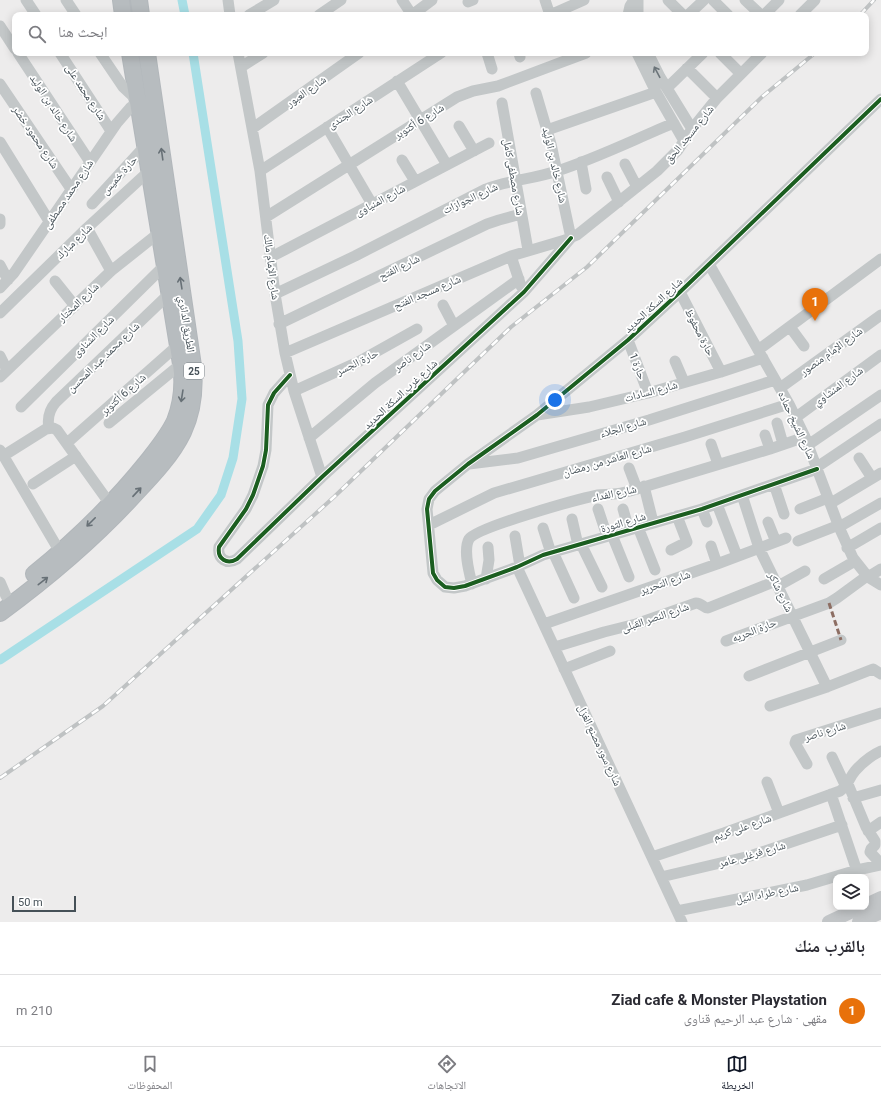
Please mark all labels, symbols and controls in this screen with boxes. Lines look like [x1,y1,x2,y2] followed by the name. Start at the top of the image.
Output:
[12,12,869,56] search box
[26,23,48,45] icon: search
[58,23,107,41] text: ابحث هنا
[63,62,109,123] street label: شارع محمد على
[653,66,661,78] one-way arrow
[27,72,80,144] street label: شارع خالد بن الوليد
[283,73,329,110] street label: شارع العبور
[325,93,375,132] street label: شارع الجندى
[391,100,447,142] street label: شارع 6 أكتوبر
[9,103,61,171] street label: شارع محمود خضر
[662,103,717,166] street label: شارع مسجد الحق
[539,126,570,204] street label: شارع خالد بن الوليد
[500,138,527,216] street label: شارع مصطفى كامل
[158,148,166,161] one-way arrow
[99,153,140,197] street label: حارة خميس
[40,157,96,231] street label: شارع محمد مصطفى
[441,180,500,217] street label: شارع الجوازات
[353,182,408,219] street label: شارع المنياوى
[54,221,95,262] street label: شارع مبارك
[261,233,282,301] street label: شارع الإمام مالك
[377,252,422,283] street label: شارع الفتح
[392,272,463,312] street label: شارع مسجد الفتح
[621,275,685,336] street label: شارع السكة الحديد
[177,277,185,290] one-way arrow
[54,280,102,325] street label: شارع المختار
[802,288,828,321] pin: 1
[174,295,197,353] street label: الطريق الدائري
[682,306,717,358] street label: حارة محفوظ
[70,313,117,360] street label: شارع الشناوى
[64,319,142,395] street label: شارع محمد عبد المحسن
[797,324,865,379] street label: شارع الإمام منصور
[390,339,433,375] street label: شارع ناصر
[333,347,380,379] street label: حارة الجسر
[627,351,649,381] street label: حارة 1
[361,357,440,432] street label: شارع غرب السكة الحديد
[184,363,204,379] road number: 25
[811,364,867,410] street label: شارع المنشاوي
[97,370,149,419] street label: شارع 6 أكتوبر
[623,378,679,405] street label: شارع السادات
[178,389,186,402] one-way arrow
[775,389,818,461] street label: شارع الشيخ حماده
[545,390,565,410] your location
[599,415,648,440] street label: شارع الجلاء
[561,442,653,479] street label: شارع العاشر من رمضان
[590,482,638,505] street label: شارع الفداء
[132,487,142,497] one-way arrow
[599,509,647,535] street label: شارع الثورة
[86,517,96,527] one-way arrow
[637,568,692,597] street label: شارع التحرير
[765,569,796,614] street label: شارع شاكر
[37,577,48,585] one-way arrow
[620,600,690,635] street label: شارع النصر القبلى
[730,616,778,645] street label: حارة الحريه
[575,702,624,788] street label: شارع سور مصنع الغزل
[802,719,847,744] street label: شارع ناصر
[711,811,773,844] street label: شارع على كريم
[716,839,787,871] street label: شارع فرغلى عامر
[833,874,869,910] map controls
[833,874,869,910] button: layers
[735,881,800,906] street label: شارع طراد النيل
[12,894,76,913] scale bar
[18,896,43,909] text: 50 m
[794,936,865,956] text: بالقرب منك
[611,991,827,1009] text: Ziad cafe & Monster Playstation
[16,1003,53,1018] text: 210 m
[848,1003,856,1018] text: 1
[684,1011,827,1026] text: مقهى · شارع عبد الرحيم قناوى
[127,1053,172,1096] tab: المحفوظات
[427,1053,466,1096] tab: الاتجاهات
[721,1053,754,1096] tab: الخريطة

